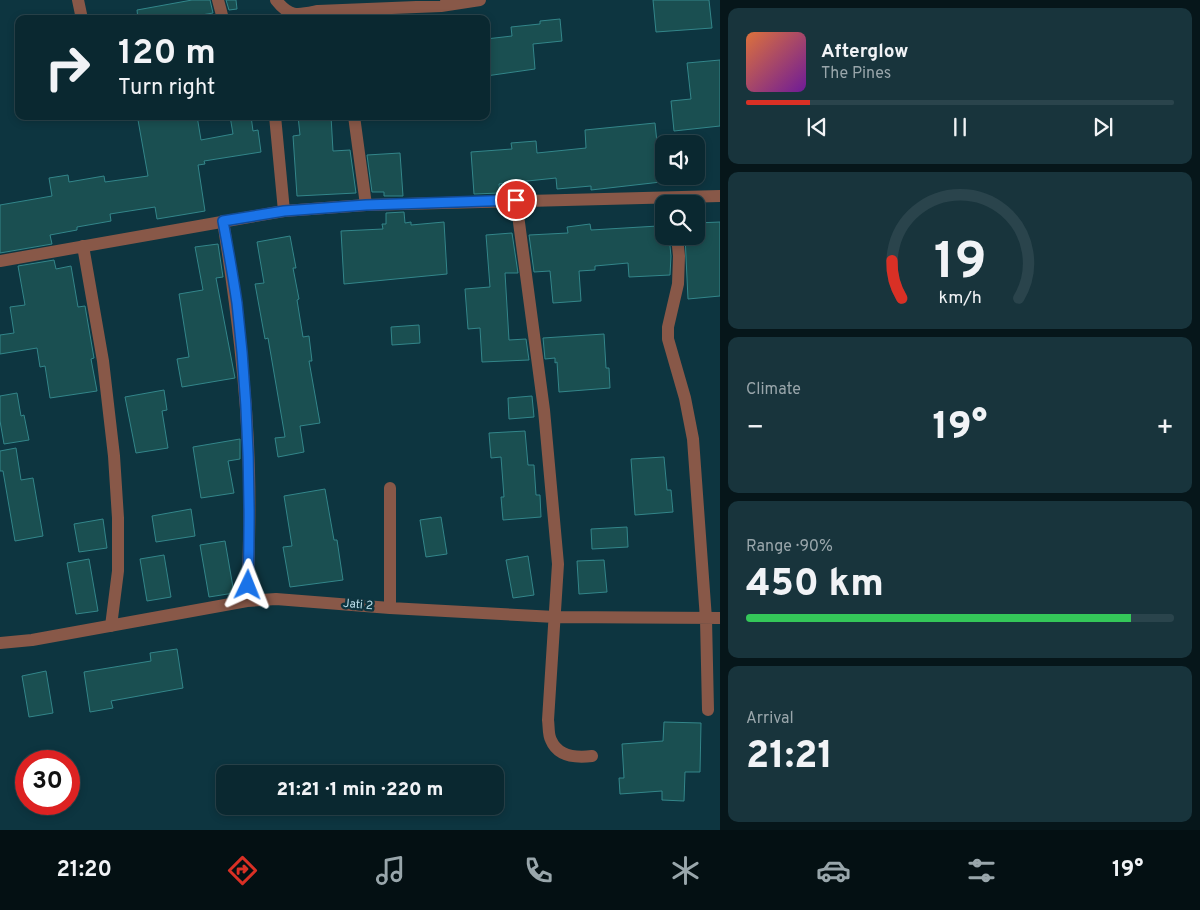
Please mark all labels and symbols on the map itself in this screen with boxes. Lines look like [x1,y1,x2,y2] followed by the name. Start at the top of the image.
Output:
[495,179,537,221] pin
[221,558,273,610] position arrow
[342,596,374,614] street label: Jati 2
[15,750,80,815] speed limit sign: 30

